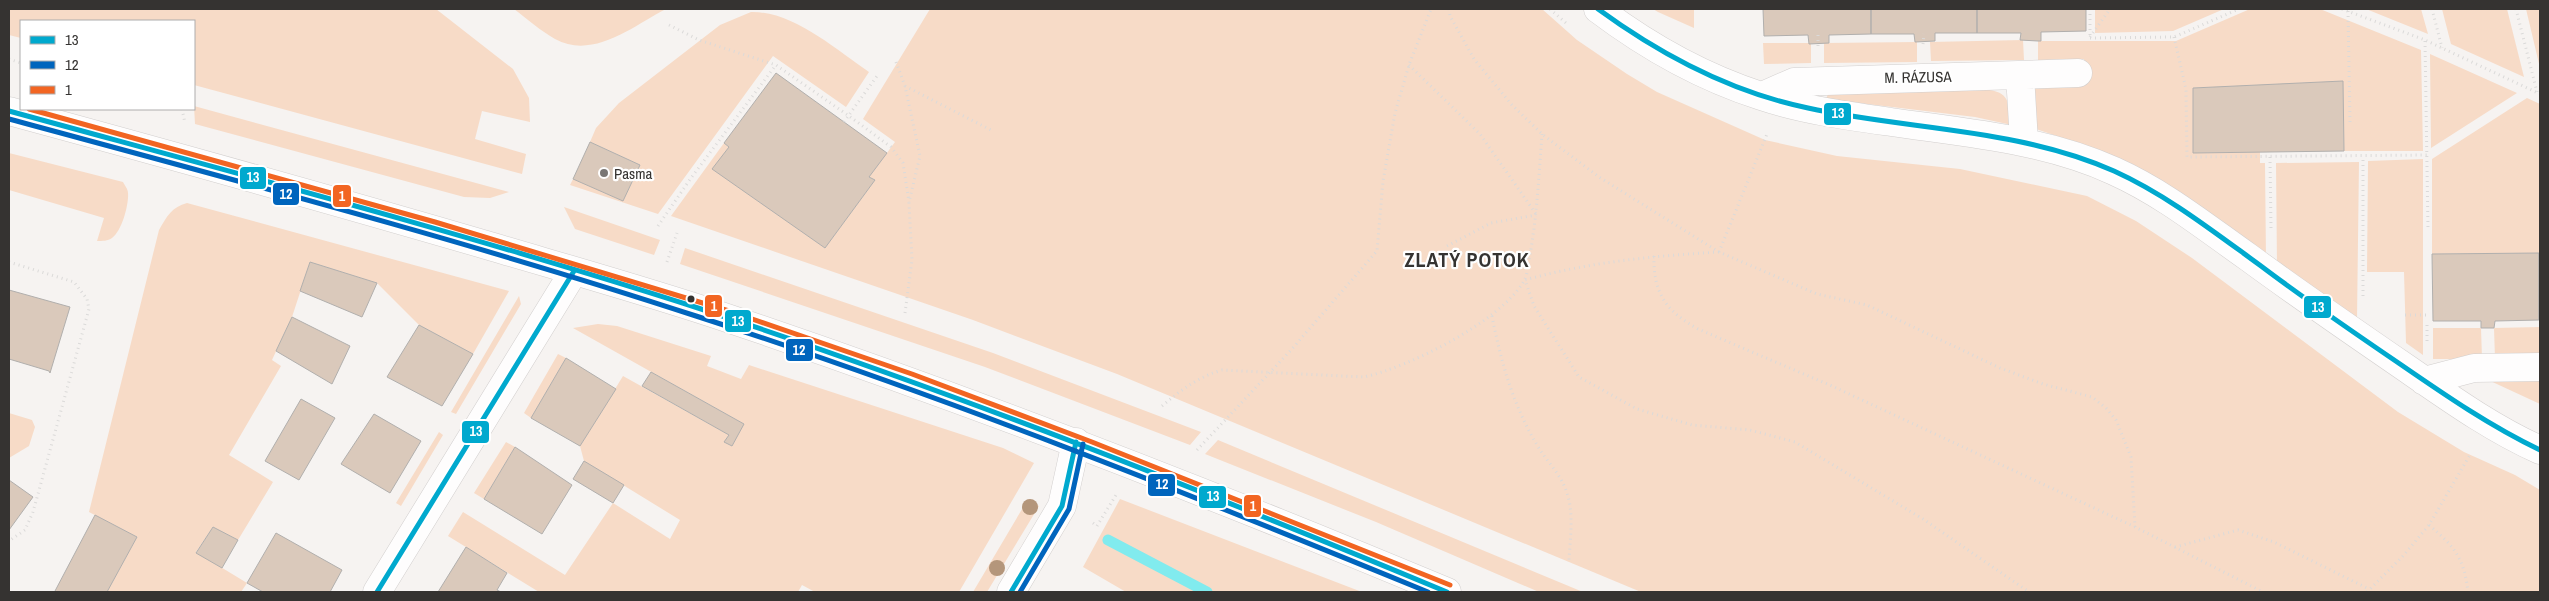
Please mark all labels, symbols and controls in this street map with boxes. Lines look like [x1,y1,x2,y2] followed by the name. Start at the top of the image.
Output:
[20,20,195,110] legend
[65,29,79,50] text: 13
[65,54,79,75] text: 12
[1884,66,1952,88] street label: M. RÁZUSA
[65,79,72,100] text: 1
[1823,102,1852,126] line badge: 13
[1832,104,1844,122] text: 13
[614,163,652,184] place label: Pasma
[239,166,267,190] line badge: 13
[598,167,610,179] marker: Pasma
[247,168,259,186] text: 13
[272,182,300,206] line badge: 12
[332,184,352,208] line badge: 1
[280,185,292,203] text: 12
[339,187,346,205] text: 1
[1405,246,1529,273] district label: ZLATÝ POTOK
[686,294,696,304] unlabelled marker
[704,294,723,318] line badge: 1
[2303,295,2332,319] line badge: 13
[711,297,718,315] text: 1
[2312,298,2324,316] text: 13
[724,309,752,333] line badge: 13
[732,312,744,330] text: 13
[785,338,814,362] line badge: 12
[793,341,805,359] text: 12
[461,420,490,444] line badge: 13
[470,422,482,440] text: 13
[1147,473,1176,497] line badge: 12
[1156,475,1168,493] text: 12
[1198,485,1227,509] line badge: 13
[1207,487,1219,505] text: 13
[1243,494,1262,518] line badge: 1
[1250,497,1257,515] text: 1

